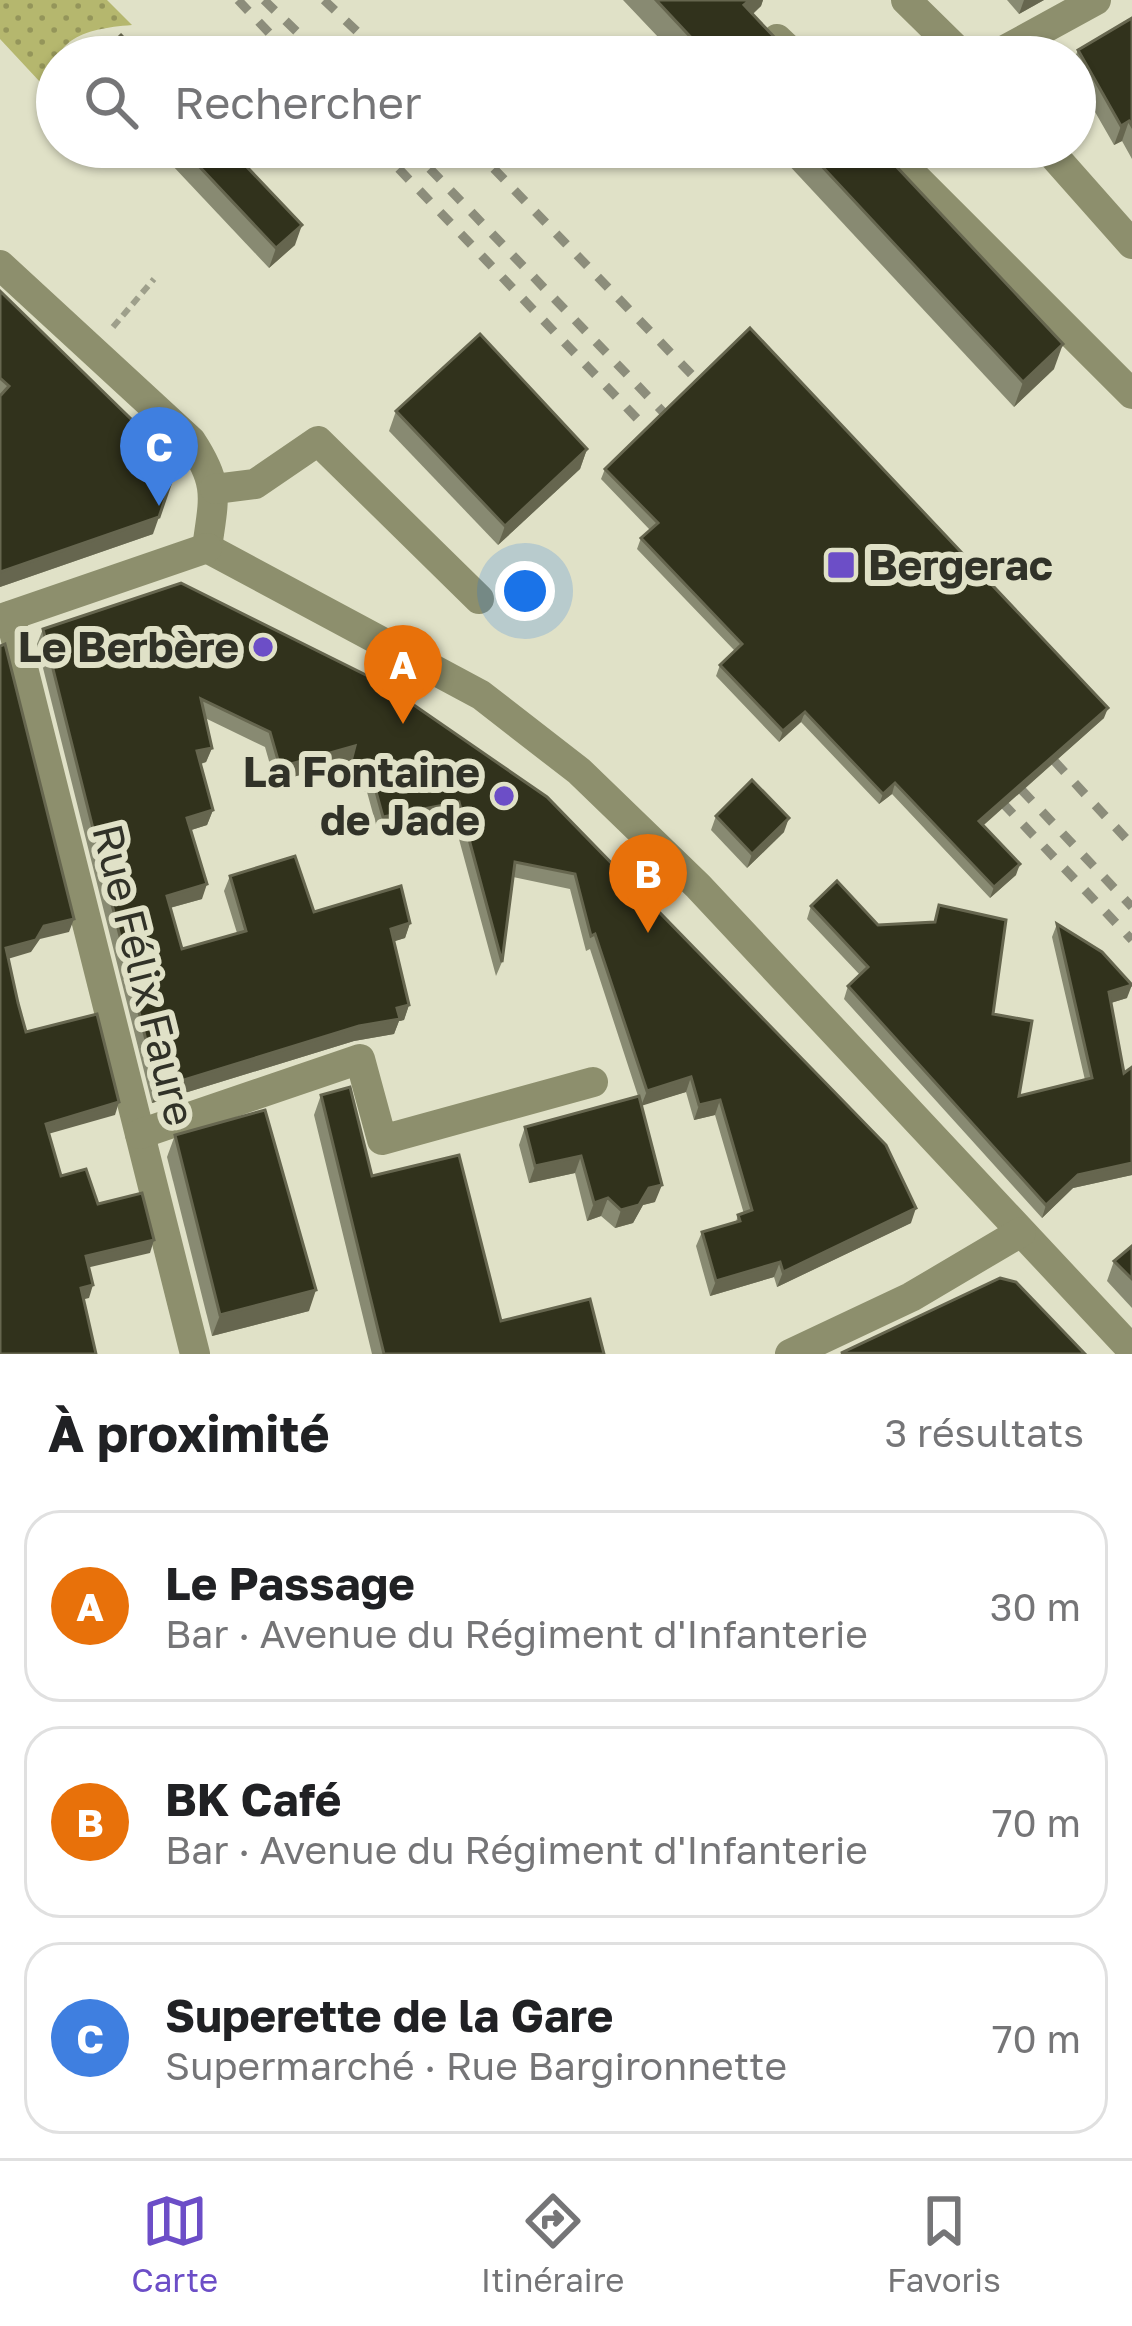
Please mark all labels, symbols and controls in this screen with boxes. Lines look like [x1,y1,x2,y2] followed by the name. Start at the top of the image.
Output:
[36,36,1096,168] search box
[78,69,144,135] icon: search
[174,75,422,129] text: Rechercher
[120,407,198,506] pin: C
[868,539,1053,589] place label: Bergerac
[825,549,857,581] marker: Bergerac
[495,561,555,621] your location
[18,621,239,671] place label: Le Berbère
[364,625,442,724] pin: A
[250,634,276,660] marker: Le Berbère
[243,746,480,844] place label: La Fontaine de Jade
[491,783,517,809] marker: La Fontaine de Jade
[83,819,207,1131] street label: Rue Félix Faure
[609,834,687,933] pin: B
[48,1402,330,1463] text: À proximité
[885,1409,1084,1456] text: 3 résultats
[165,1556,415,1610] text: Le Passage
[76,1583,104,1630] text: A
[990,1583,1081,1630] text: 30 m
[165,1610,868,1657] text: Bar · Avenue du Régiment d'Infanterie
[165,1772,341,1826] text: BK Café
[76,1799,104,1846] text: B
[992,1799,1081,1846] text: 70 m
[165,1826,868,1873] text: Bar · Avenue du Régiment d'Infanterie
[165,1988,613,2042] text: Superette de la Gare
[76,2015,104,2062] text: C
[992,2015,1081,2062] text: 70 m
[165,2042,787,2089] text: Supermarché · Rue Bargironnette
[131,2188,218,2299] tab: Carte
[481,2188,624,2299] tab: Itinéraire
[887,2188,1001,2299] tab: Favoris

